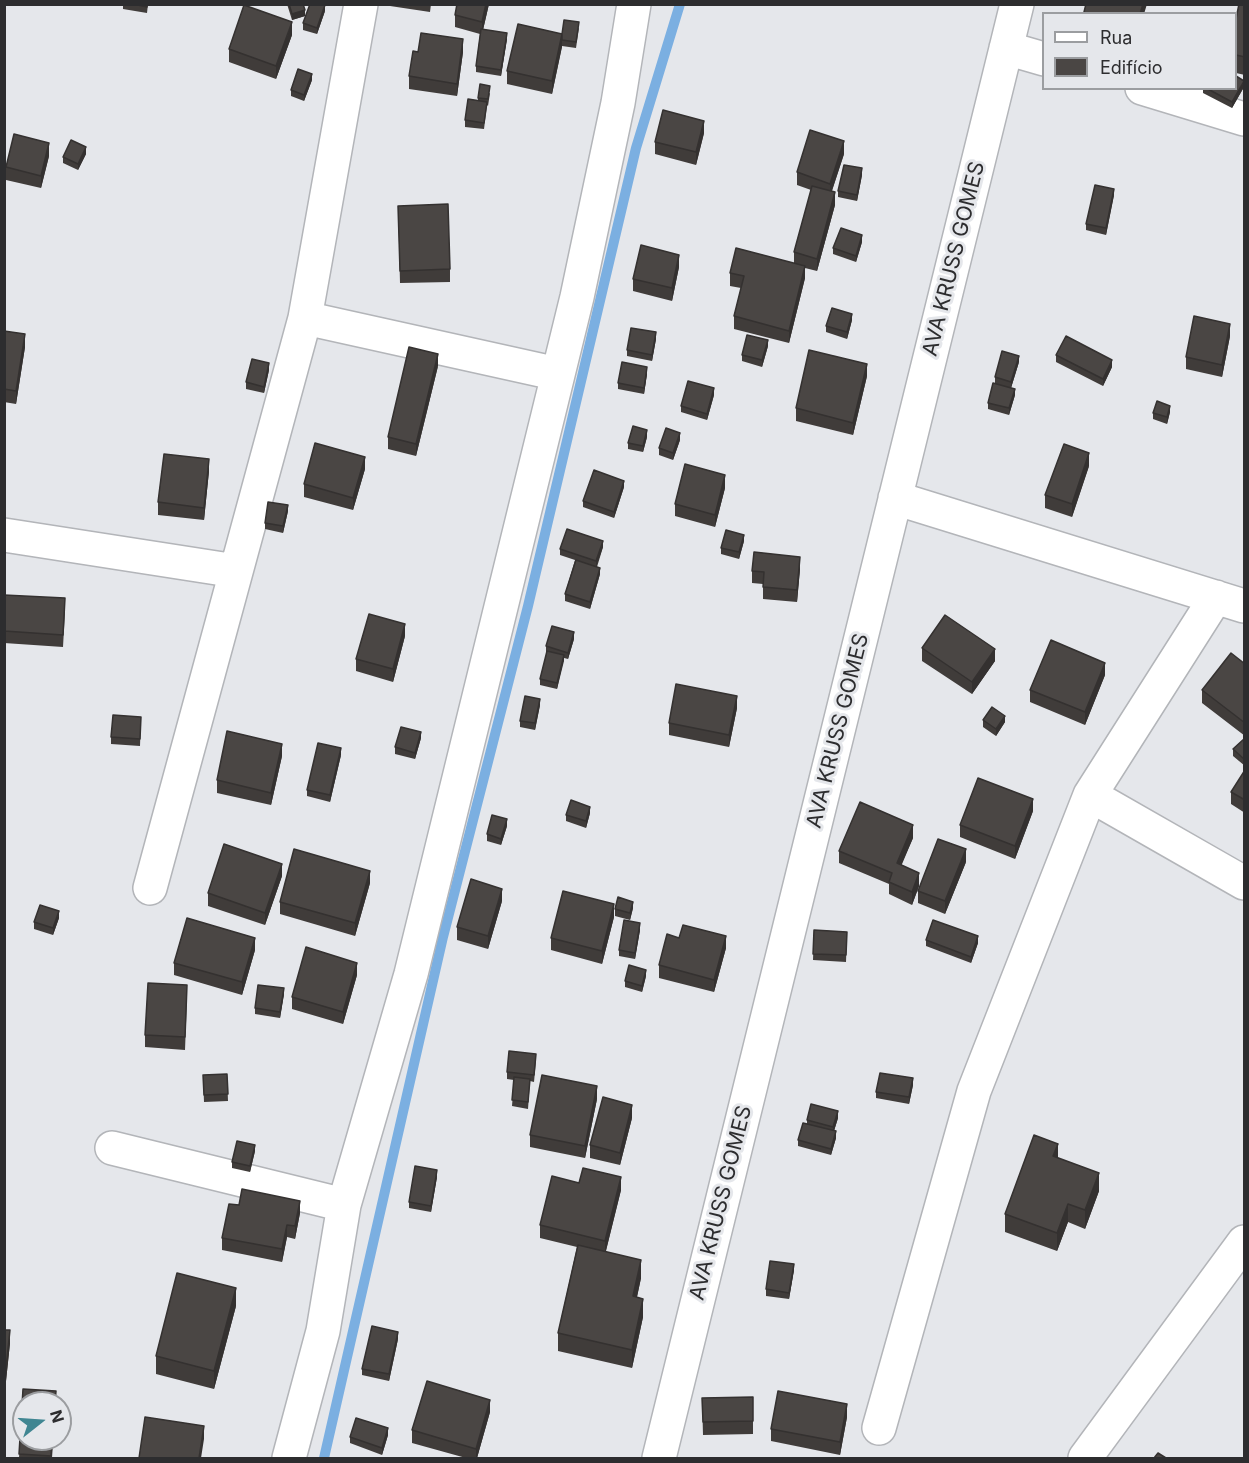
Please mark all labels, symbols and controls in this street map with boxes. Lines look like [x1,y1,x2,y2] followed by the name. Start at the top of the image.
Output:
[1042,12,1237,90] legend
[1100,27,1132,48] text: Rua
[1100,57,1163,78] text: Edifício
[918,159,990,359] street label: AVA KRUSS GOMES
[802,631,874,831] street label: AVA KRUSS GOMES
[685,1103,757,1303] street label: AVA KRUSS GOMES
[12,1391,72,1451] north arrow
[46,1408,69,1425] text: N

